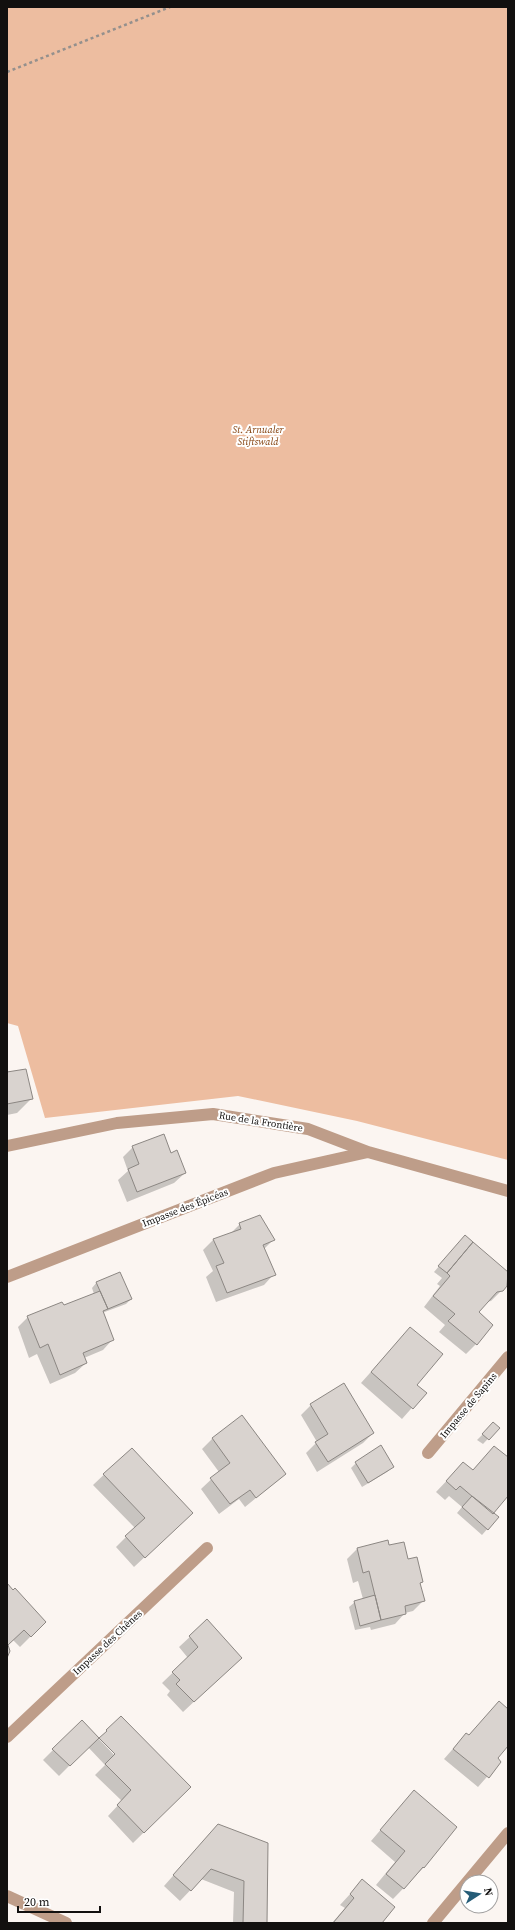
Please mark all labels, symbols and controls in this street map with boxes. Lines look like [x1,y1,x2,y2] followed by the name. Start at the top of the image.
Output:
[232,423,285,448] park label: St. Arnualer Stiftswald
[218,1108,304,1135] street label: Rue de la Frontière
[140,1185,230,1230] street label: Impasse des Épicéas
[437,1370,500,1441] street label: Impasse de Sapins
[70,1607,145,1678] street label: Impasse des Chênes
[459,1874,499,1914] north arrow
[480,1887,496,1898] text: N
[18,1888,100,1914] scale bar
[24,1894,50,1910] text: 20 m

